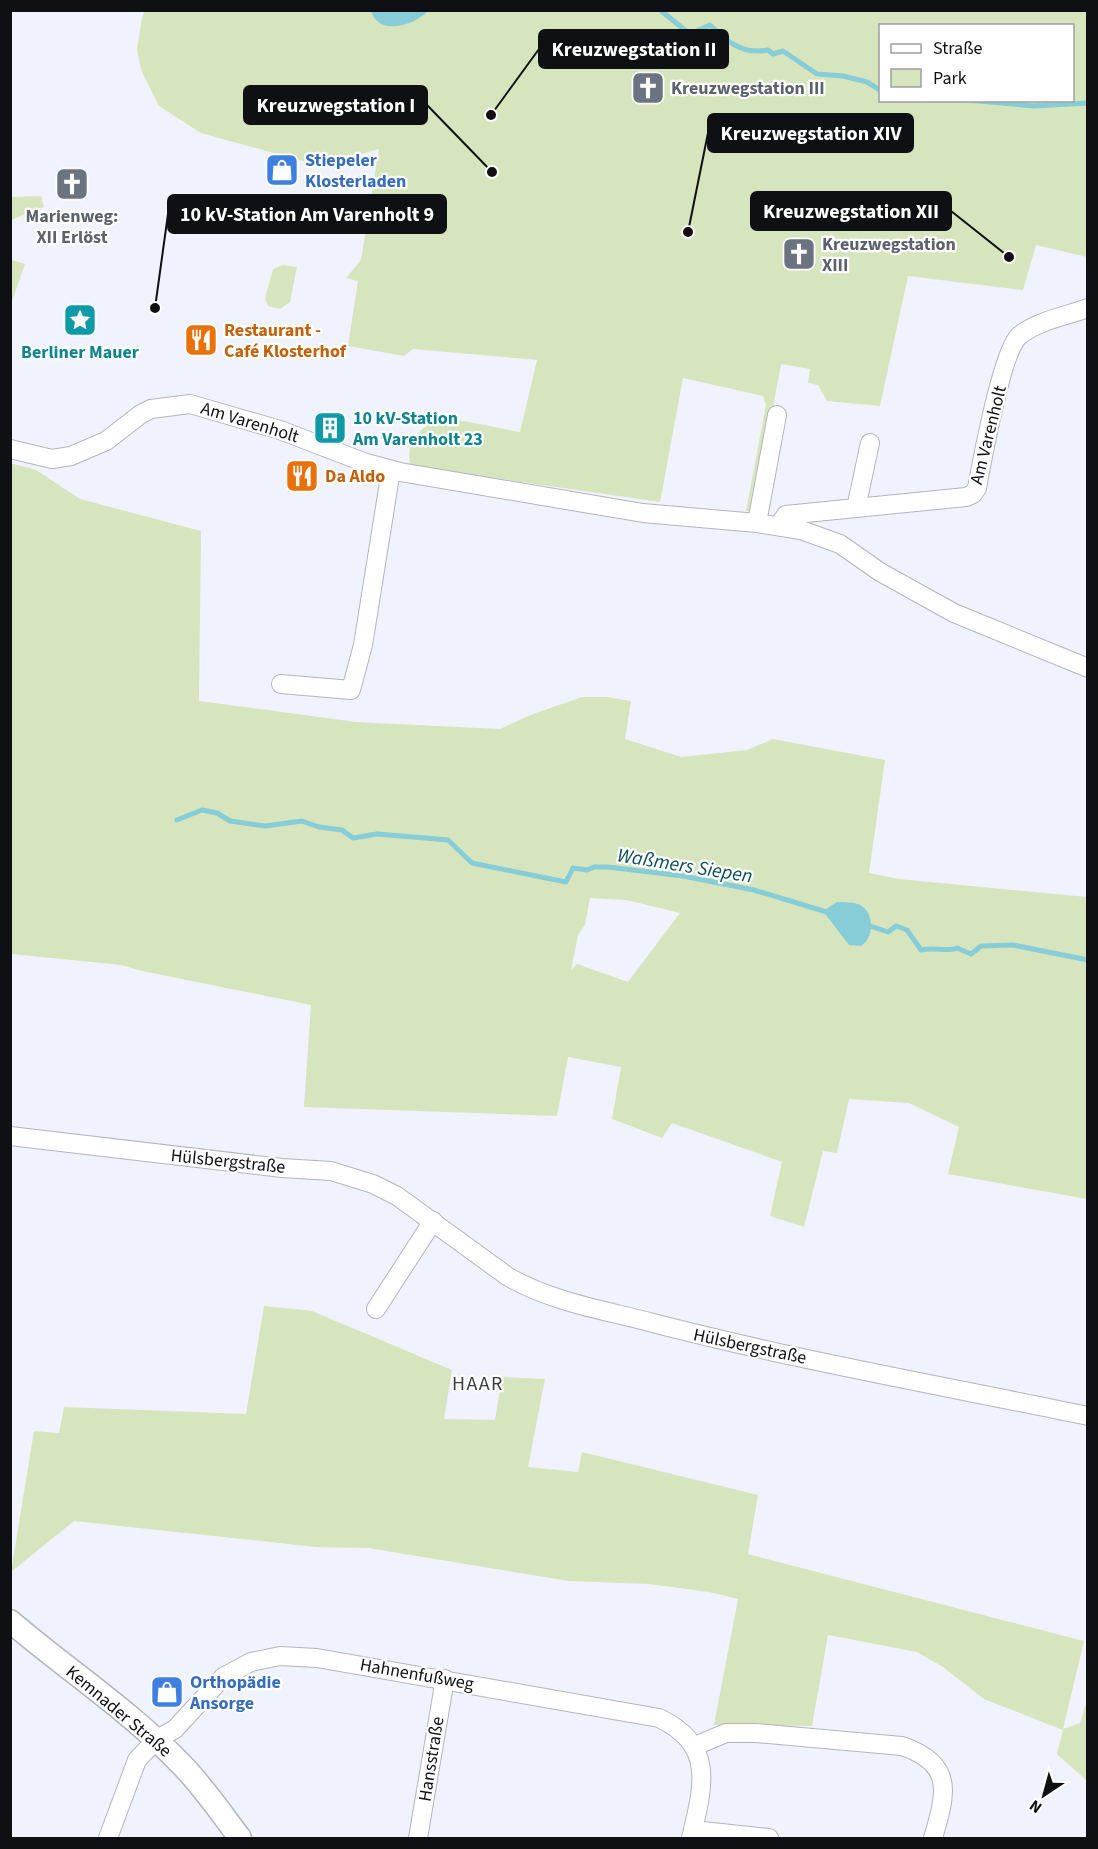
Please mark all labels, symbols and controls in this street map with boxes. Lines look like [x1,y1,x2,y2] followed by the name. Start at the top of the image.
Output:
[879,24,1074,102] legend
[539,30,728,68] callout: Kreuzwegstation II
[552,36,716,64] text: Kreuzwegstation II
[933,36,983,61] text: Straße
[933,66,967,91] text: Park
[630,70,666,106] church icon: Kreuzwegstation III
[671,76,825,101] place label: Kreuzwegstation III
[244,86,427,124] callout: Kreuzwegstation I
[257,92,415,120] text: Kreuzwegstation I
[708,114,913,152] callout: Kreuzwegstation XIV
[720,120,902,148] text: Kreuzwegstation XIV
[305,148,406,194] place label: Stiepeler Klosterladen
[264,152,300,188] shop icon: Stiepeler Klosterladen
[54,166,90,202] church icon: Marienweg: XII Erlöst
[751,192,951,230] callout: Kreuzwegstation XII
[168,195,446,233] callout: 10 kV-Station Am Varenholt 9
[763,198,939,226] text: Kreuzwegstation XII
[180,201,434,229] text: 10 kV-Station Am Varenholt 9
[26,204,118,250] place label: Marienweg: XII Erlöst
[822,232,956,278] place label: Kreuzwegstation XIII
[781,236,817,272] church icon: Kreuzwegstation XIII
[62,302,98,338] place icon: Berliner Mauer
[224,318,347,364] place label: Restaurant - Café Klosterhof
[183,322,219,358] restaurant icon: Restaurant - Café Klosterhof
[21,340,140,365] place label: Berliner Mauer
[964,383,1013,487] street label: Am Varenholt
[198,396,302,449] street label: Am Varenholt
[352,406,483,452] place label: 10 kV-Station Am Varenholt 23
[312,410,348,446] building icon: 10 kV-Station Am Varenholt 23
[284,458,320,494] restaurant icon: Da Aldo
[325,464,385,489] place label: Da Aldo
[615,841,754,890] water label: Waßmers Siepen
[169,1143,287,1180] street label: Hülsbergstraße
[691,1322,809,1371] street label: Hülsbergstraße
[452,1370,504,1398] district label: HAAR
[358,1652,476,1697] street label: Hahnenfußweg
[60,1660,177,1763] street label: Kemnader Straße
[189,1670,281,1716] place label: Orthopädie Ansorge
[149,1674,185,1710] shop icon: Orthopädie Ansorge
[412,1715,451,1803] street label: Hansstraße
[1014,1765,1074,1825] north arrow
[1025,1794,1047,1818] text: N

